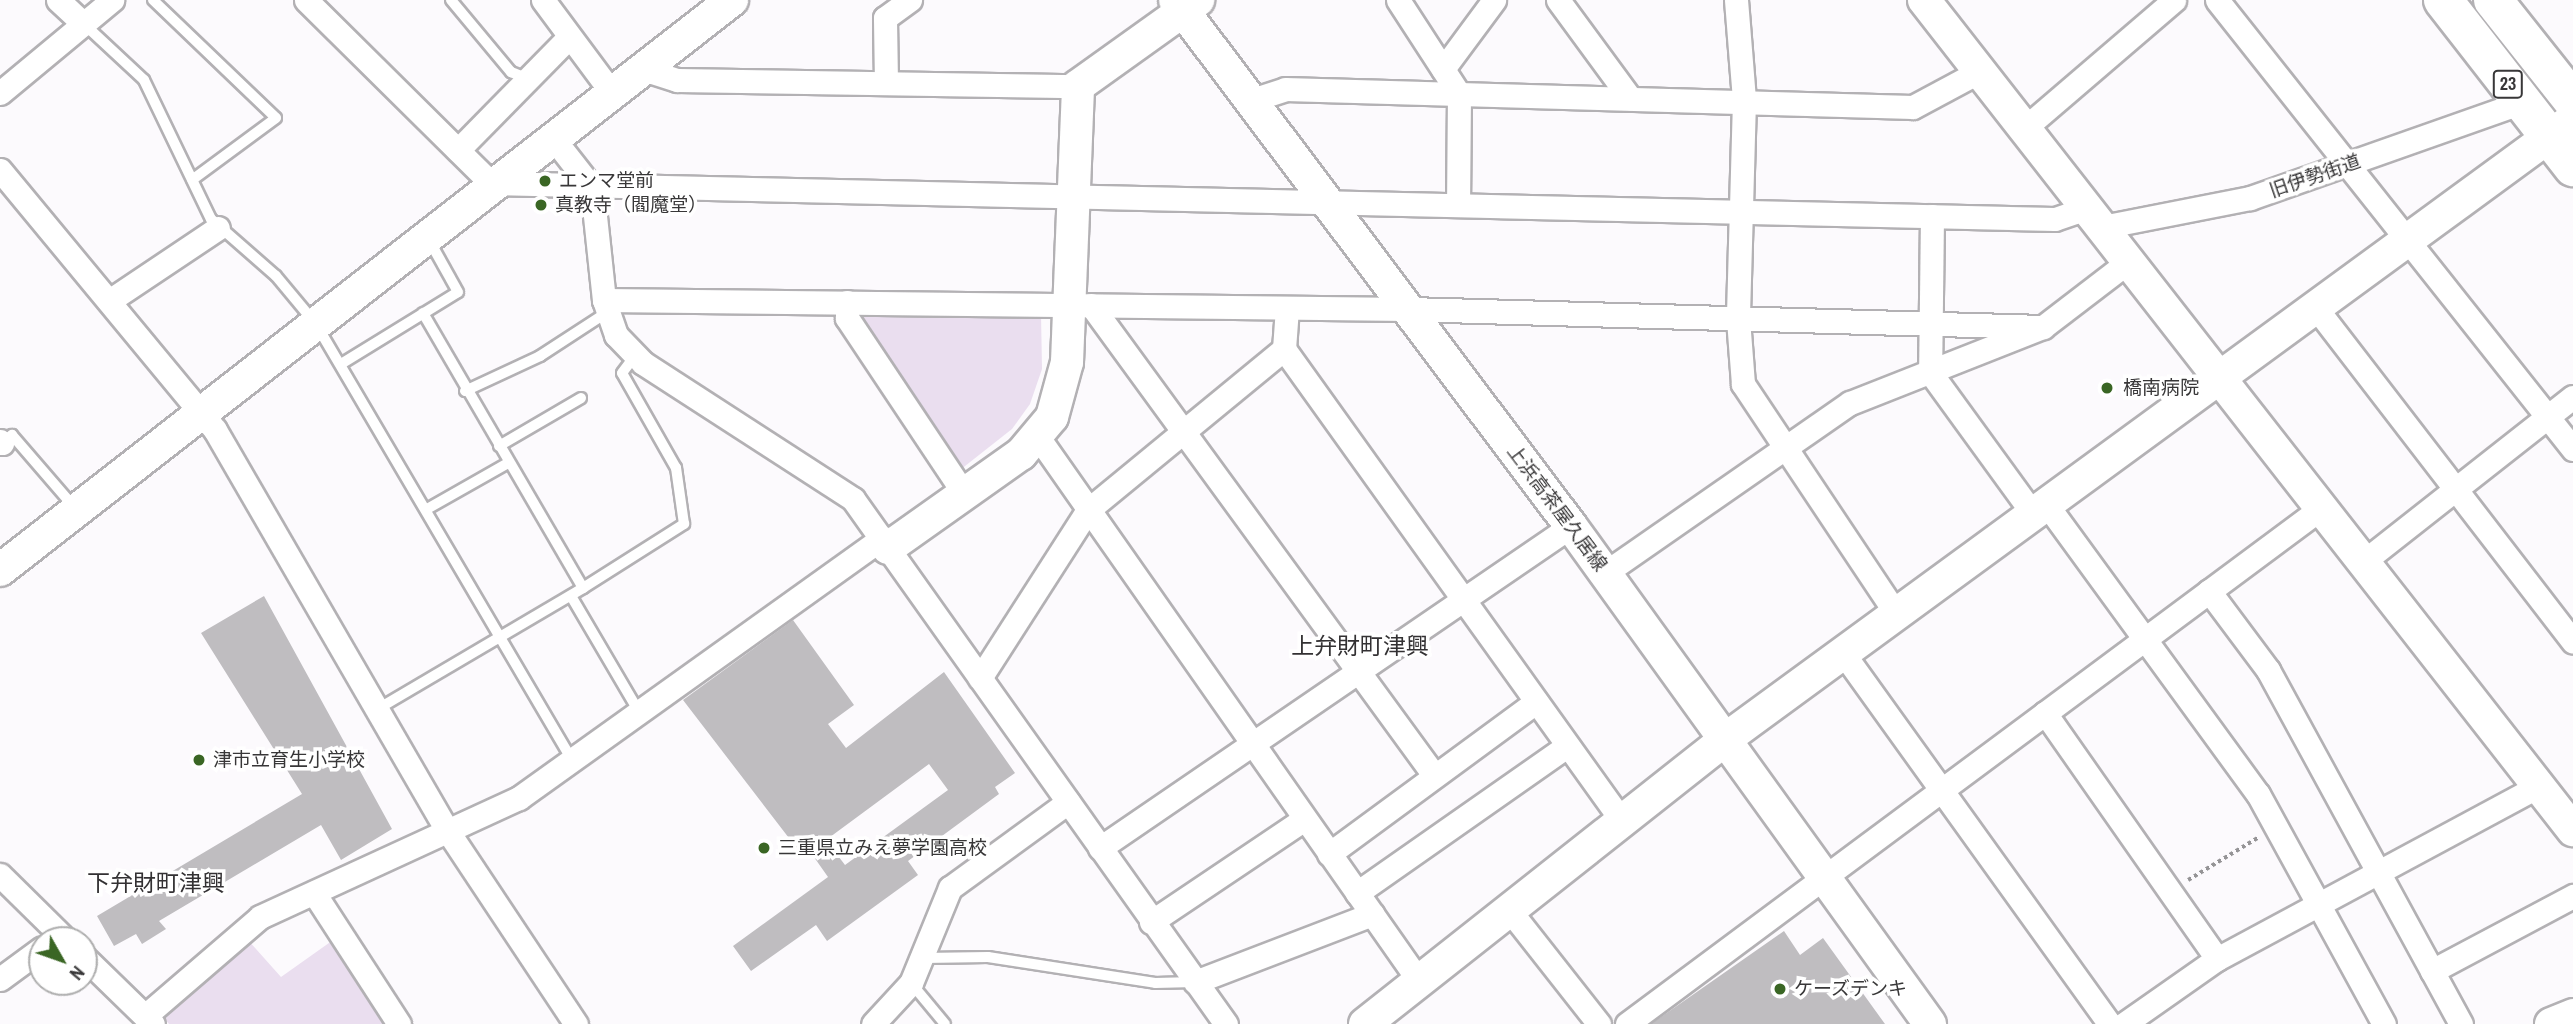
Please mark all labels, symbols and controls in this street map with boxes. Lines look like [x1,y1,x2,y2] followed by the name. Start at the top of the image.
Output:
[2492,70,2524,98] road number: 23
[2266,150,2364,202] street label: 旧伊勢街道
[559,170,654,192] place label: エンマ堂前
[537,173,553,189] marker: エンマ堂前
[555,194,707,216] place label: 真教寺（閻魔堂）
[533,197,549,213] marker: 真教寺（閻魔堂）
[2123,377,2199,399] place label: 橋南病院
[2097,378,2117,398] marker: 橋南病院
[1502,440,1612,576] street label: 上浜高茶屋久居線
[1291,632,1429,660] district label: 上弁財町津興
[213,749,365,771] place label: 津市立育生小学校
[191,752,207,768] marker: 津市立育生小学校
[778,837,987,859] place label: 三重県立みえ夢学園高校
[756,840,772,856] marker: 三重県立みえ夢学園高校
[87,869,225,897] district label: 下弁財町津興
[28,926,98,996] north arrow
[64,961,91,986] text: N
[1794,978,1908,1000] place label: ケーズデンキ
[1772,981,1788,997] marker: ケーズデンキ

